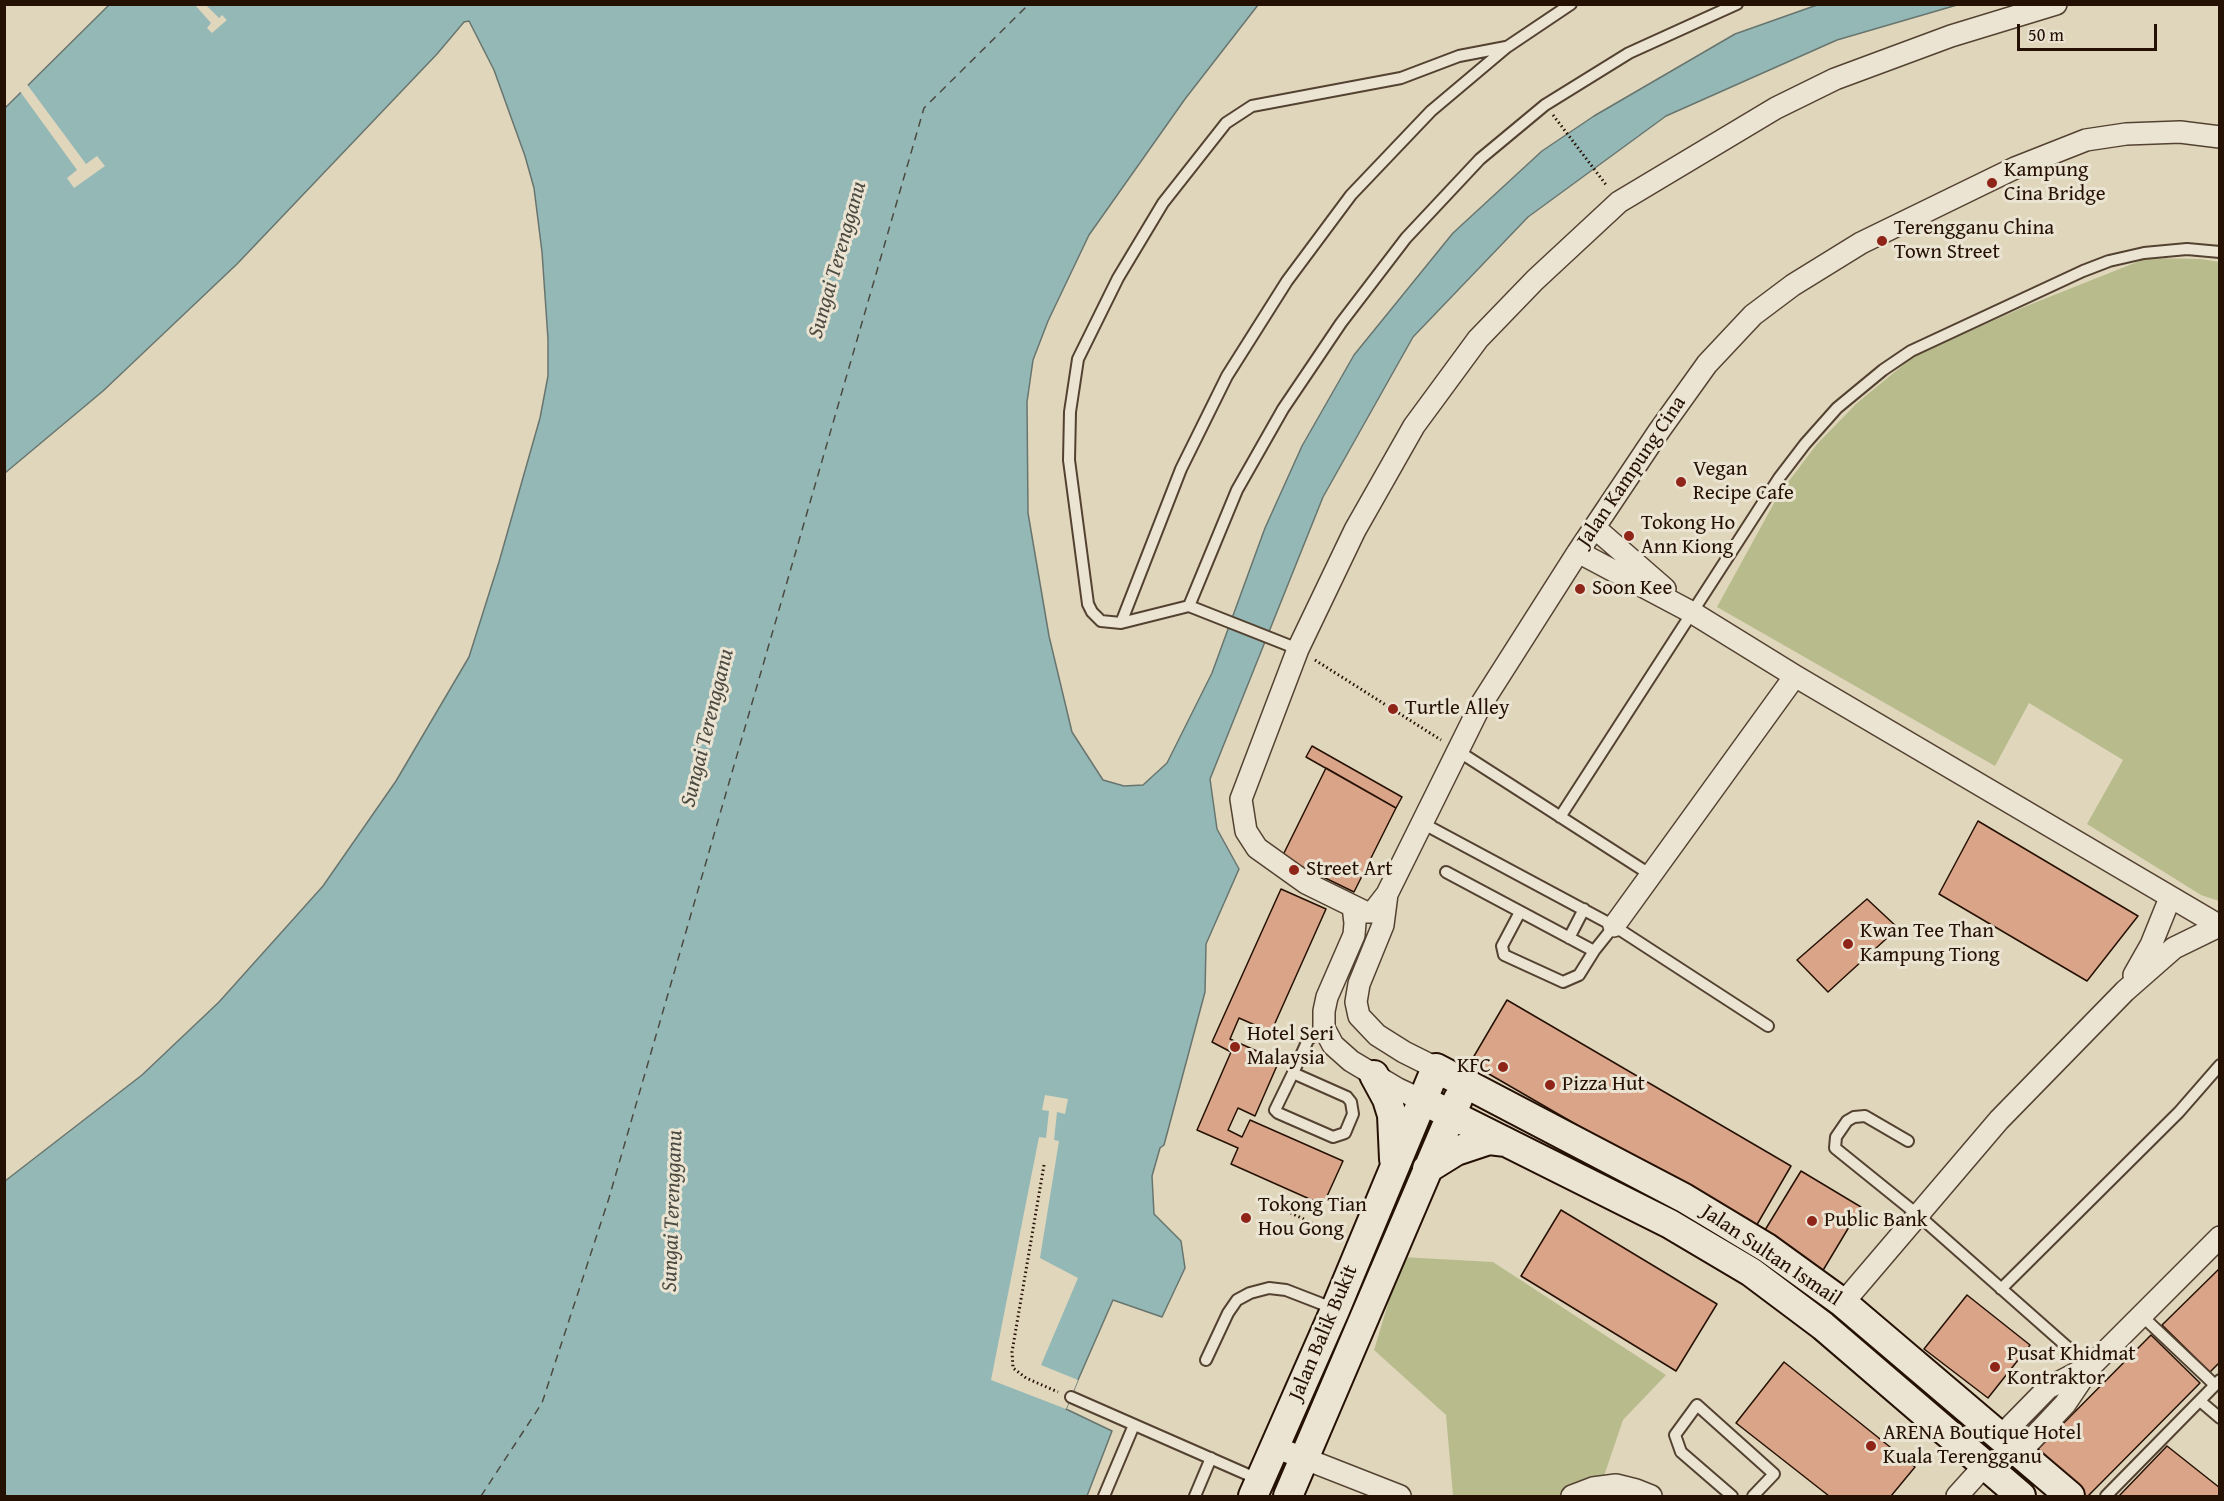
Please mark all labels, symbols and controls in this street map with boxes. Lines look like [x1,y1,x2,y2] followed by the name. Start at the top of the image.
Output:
[2020,12,2160,50] scale bar
[2028,21,2064,48] text: 50 m
[2004,158,2106,208] place label: Kampung Cina Bridge
[1985,176,1999,190] marker: Kampung Cina Bridge
[803,178,873,342] water label: Sungai Terengganu
[1894,216,2054,266] place label: Terengganu China Town Street
[1875,234,1889,248] marker: Terengganu China Town Street
[1572,392,1692,552] street label: Jalan Kampung Cina
[1693,457,1794,507] place label: Vegan Recipe Cafe
[1674,475,1688,489] marker: Vegan Recipe Cafe
[1641,511,1735,561] place label: Tokong Ho Ann Kiong
[1622,529,1636,543] marker: Tokong Ho Ann Kiong
[1592,576,1672,602] place label: Soon Kee
[1573,582,1587,596] marker: Soon Kee
[676,646,740,810] water label: Sungai Terengganu
[1405,696,1509,722] place label: Turtle Alley
[1386,702,1400,716] marker: Turtle Alley
[1306,857,1393,883] place label: Street Art
[1287,863,1301,877] marker: Street Art
[1860,919,2000,969] place label: Kwan Tee Than Kampung Tiong
[1841,937,1855,951] marker: Kwan Tee Than Kampung Tiong
[1247,1022,1334,1072] place label: Hotel Seri Malaysia
[1228,1040,1242,1054] marker: Hotel Seri Malaysia
[1457,1054,1491,1080] place label: KFC
[1496,1060,1510,1074] marker: KFC
[1562,1072,1645,1098] place label: Pizza Hut
[1543,1078,1557,1092] marker: Pizza Hut
[657,1129,689,1293] water label: Sungai Terengganu
[1258,1193,1367,1243] place label: Tokong Tian Hou Gong
[1696,1200,1846,1312] street label: Jalan Sultan Ismail
[1824,1208,1928,1234] place label: Public Bank
[1239,1211,1253,1225] marker: Tokong Tian Hou Gong
[1805,1214,1819,1228] marker: Public Bank
[1284,1261,1364,1405] street label: Jalan Balik Bukit
[2007,1342,2136,1392] place label: Pusat Khidmat Kontraktor
[1988,1360,2002,1374] marker: Pusat Khidmat Kontraktor
[1883,1421,2082,1471] place label: ARENA Boutique Hotel Kuala Terengganu
[1864,1439,1878,1453] marker: ARENA Boutique Hotel Kuala Terengganu

